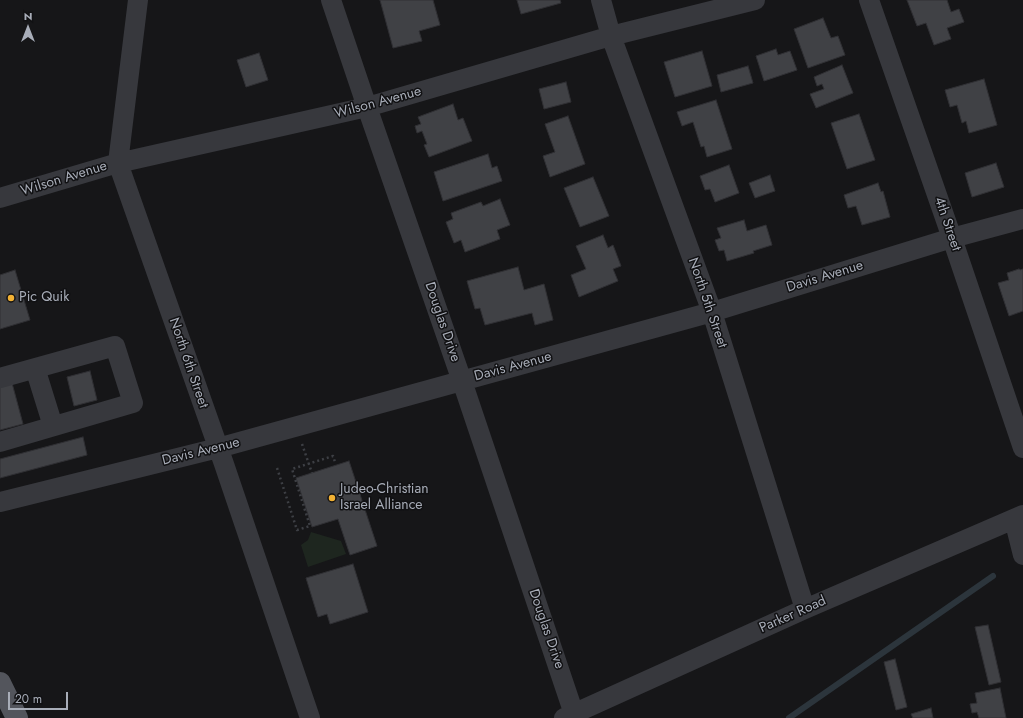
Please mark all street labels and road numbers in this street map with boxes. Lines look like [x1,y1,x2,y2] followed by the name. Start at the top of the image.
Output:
[333,83,423,123] street label: Wilson Avenue
[19,158,109,200] street label: Wilson Avenue
[930,195,964,253] street label: 4th Street
[684,256,730,350] street label: North 5th Street
[785,257,865,297] street label: Davis Avenue
[420,280,464,364] street label: Douglas Drive
[165,316,211,410] street label: North 6th Street
[472,349,554,385] street label: Davis Avenue
[160,434,242,470] street label: Davis Avenue
[524,587,568,671] street label: Douglas Drive
[757,593,829,637] street label: Parker Road

